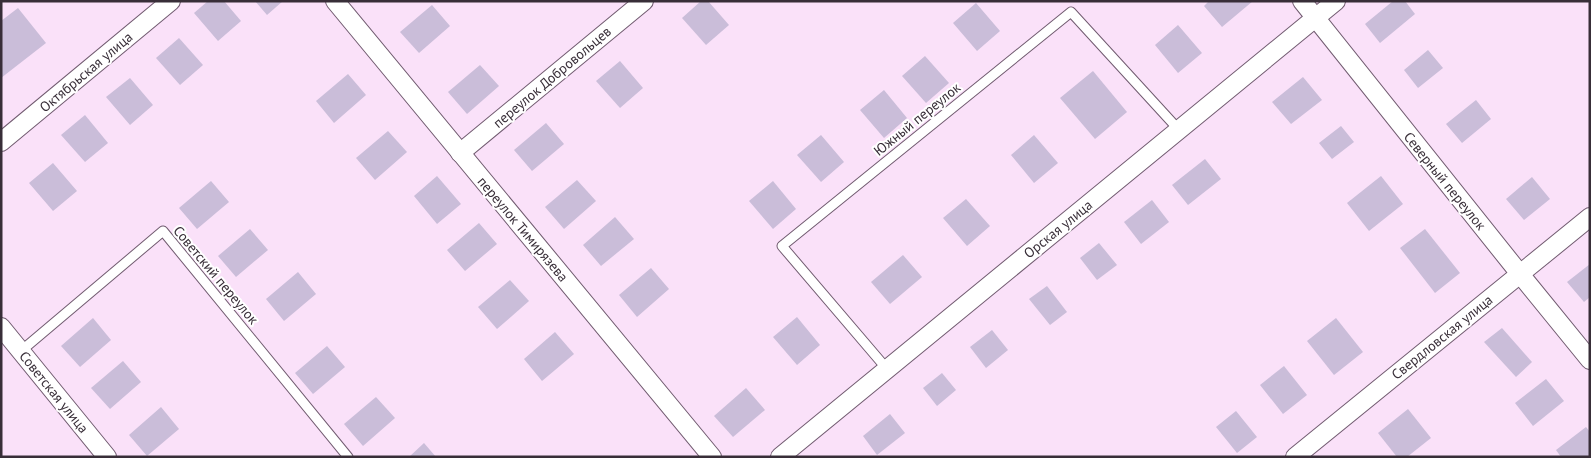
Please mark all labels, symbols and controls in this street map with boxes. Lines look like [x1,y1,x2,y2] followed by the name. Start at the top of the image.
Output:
[489,22,615,132] street label: переулок Добровольцев
[36,28,136,116] street label: Октябрьская улица
[870,78,964,160] street label: Южный переулок
[1400,128,1490,234] street label: Северный переулок
[474,173,572,285] street label: переулок Тимирязева
[1020,196,1096,262] street label: Орская улица
[170,222,263,328] street label: Советский переулок
[1388,291,1496,383] street label: Свердловская улица
[15,347,93,437] street label: Советская улица

